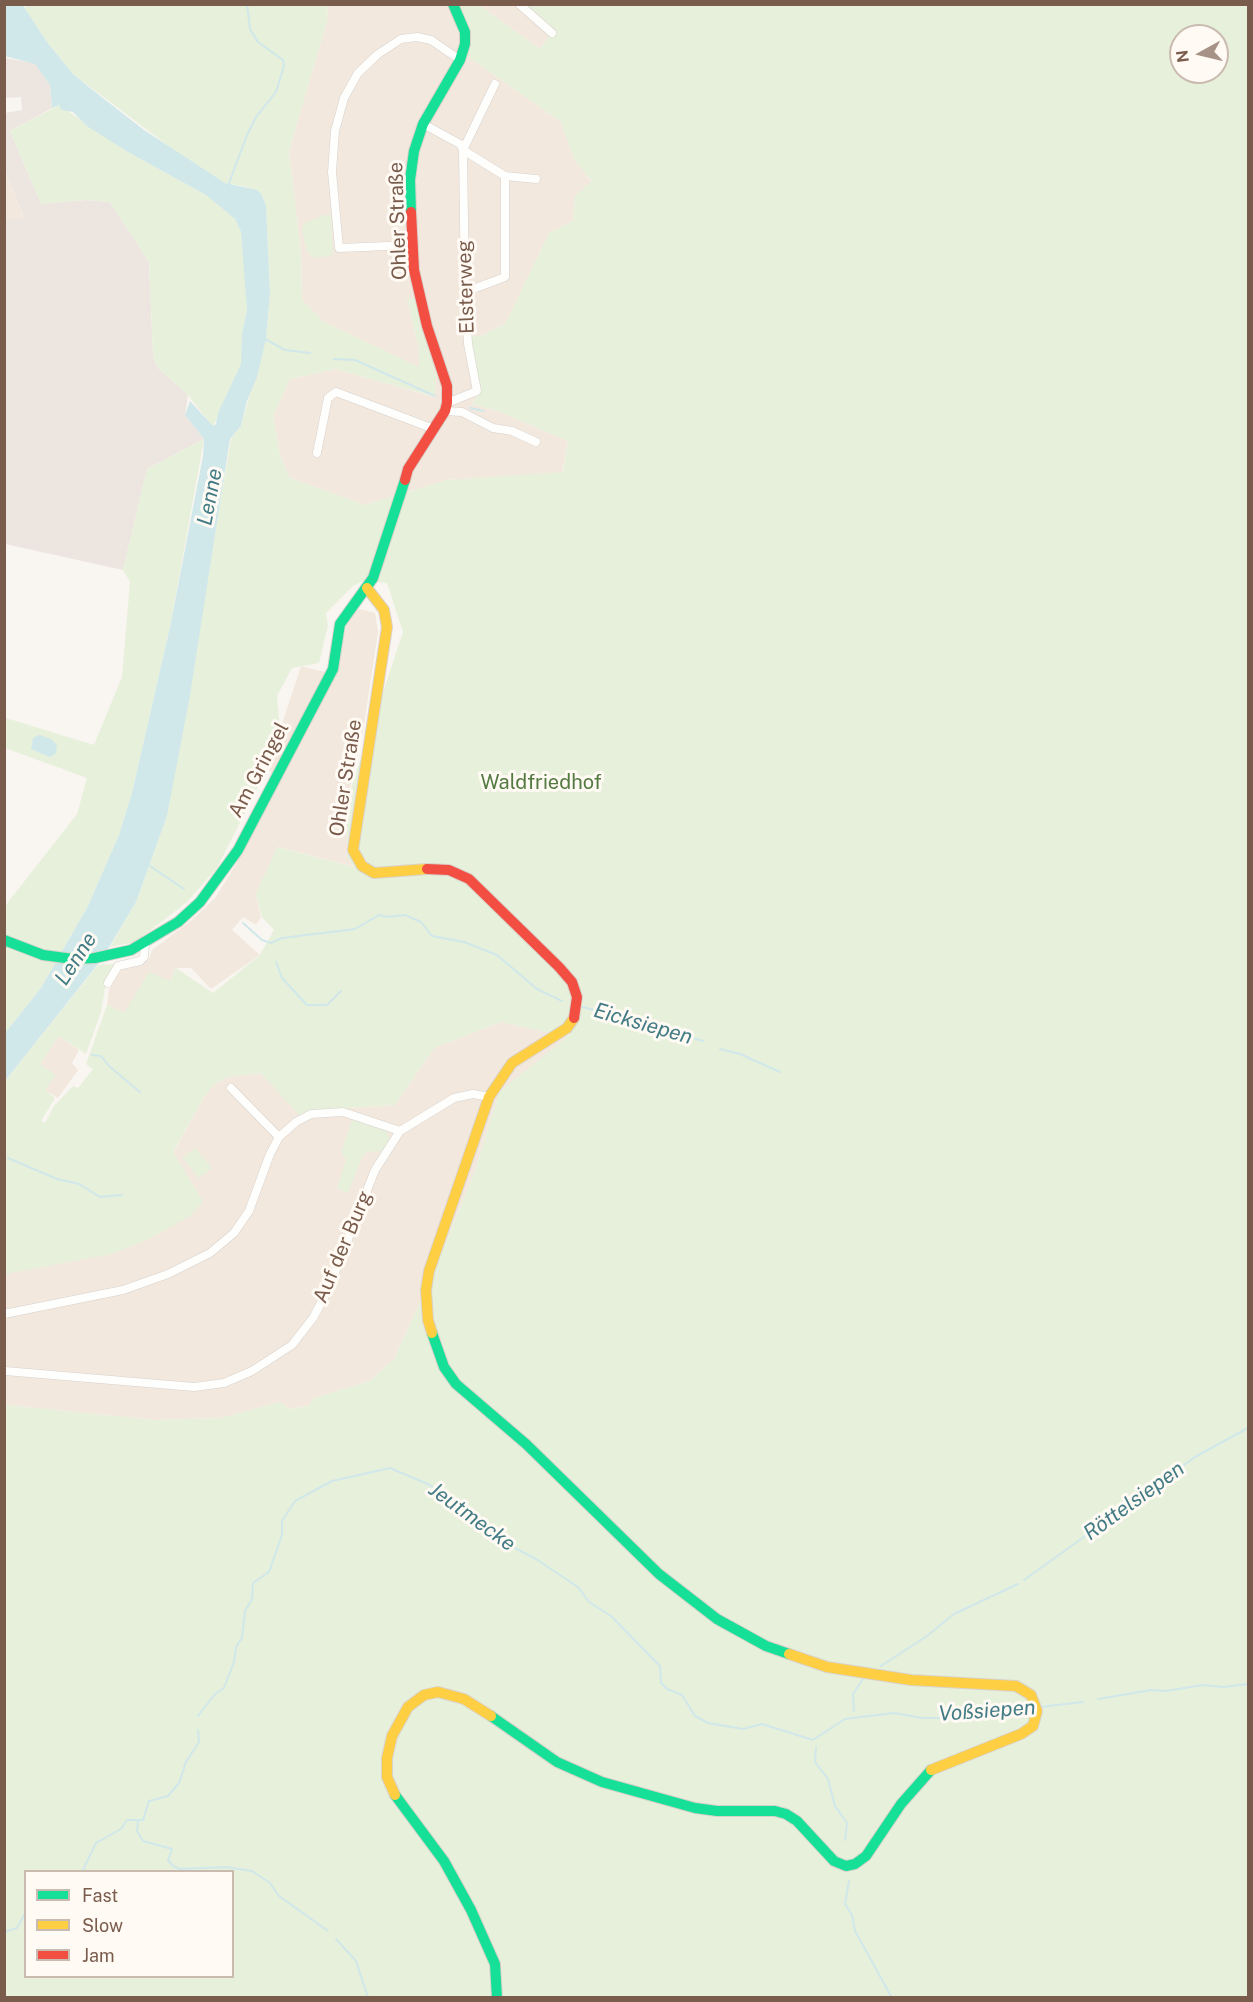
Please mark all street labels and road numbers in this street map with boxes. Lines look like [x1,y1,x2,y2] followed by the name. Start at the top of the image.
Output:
[384,162,412,280] street label: Ohler Straße
[452,240,480,334] street label: Elsterweg
[224,718,294,822] street label: Am Gringel
[325,718,367,838] street label: Ohler Straße
[309,1187,377,1307] street label: Auf der Burg

